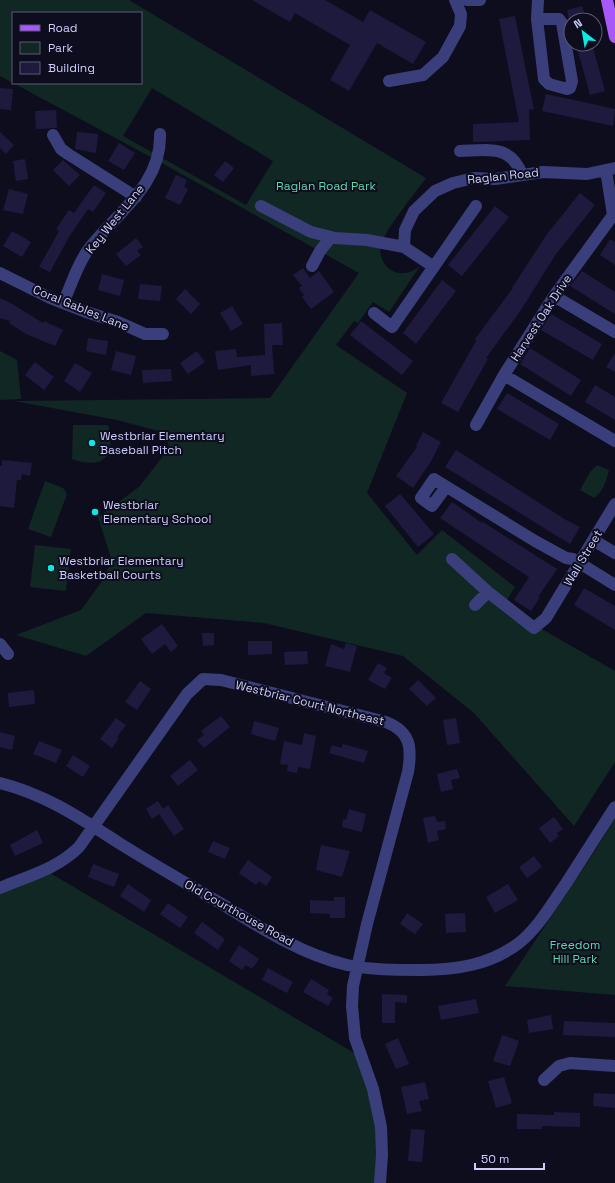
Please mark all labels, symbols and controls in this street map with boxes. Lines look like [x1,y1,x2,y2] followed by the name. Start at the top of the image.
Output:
[12,12,142,84] legend
[563,12,603,52] north arrow
[571,16,585,31] text: N
[48,20,77,36] text: Road
[48,40,73,56] text: Park
[48,60,95,76] text: Building
[466,164,540,188] street label: Raglan Road
[276,178,376,194] park label: Raglan Road Park
[82,181,148,257] street label: Key West Lane
[507,271,575,365] street label: Harvest Oak Drive
[31,281,131,335] street label: Coral Gables Lane
[100,428,225,458] place label: Westbriar Elementary Baseball Pitch
[87,438,97,448] marker: Westbriar Elementary Baseball Pitch
[103,497,211,527] place label: Westbriar Elementary School
[90,507,100,517] marker: Westbriar Elementary School
[560,527,606,589] street label: Wall Street
[59,553,184,583] place label: Westbriar Elementary Basketball Courts
[46,563,56,573] marker: Westbriar Elementary Basketball Courts
[234,677,386,729] street label: Westbriar Court Northeast
[182,876,296,950] street label: Old Courthouse Road
[550,937,600,967] park label: Freedom Hill Park
[475,1145,544,1171] scale bar
[481,1151,509,1167] text: 50 m

